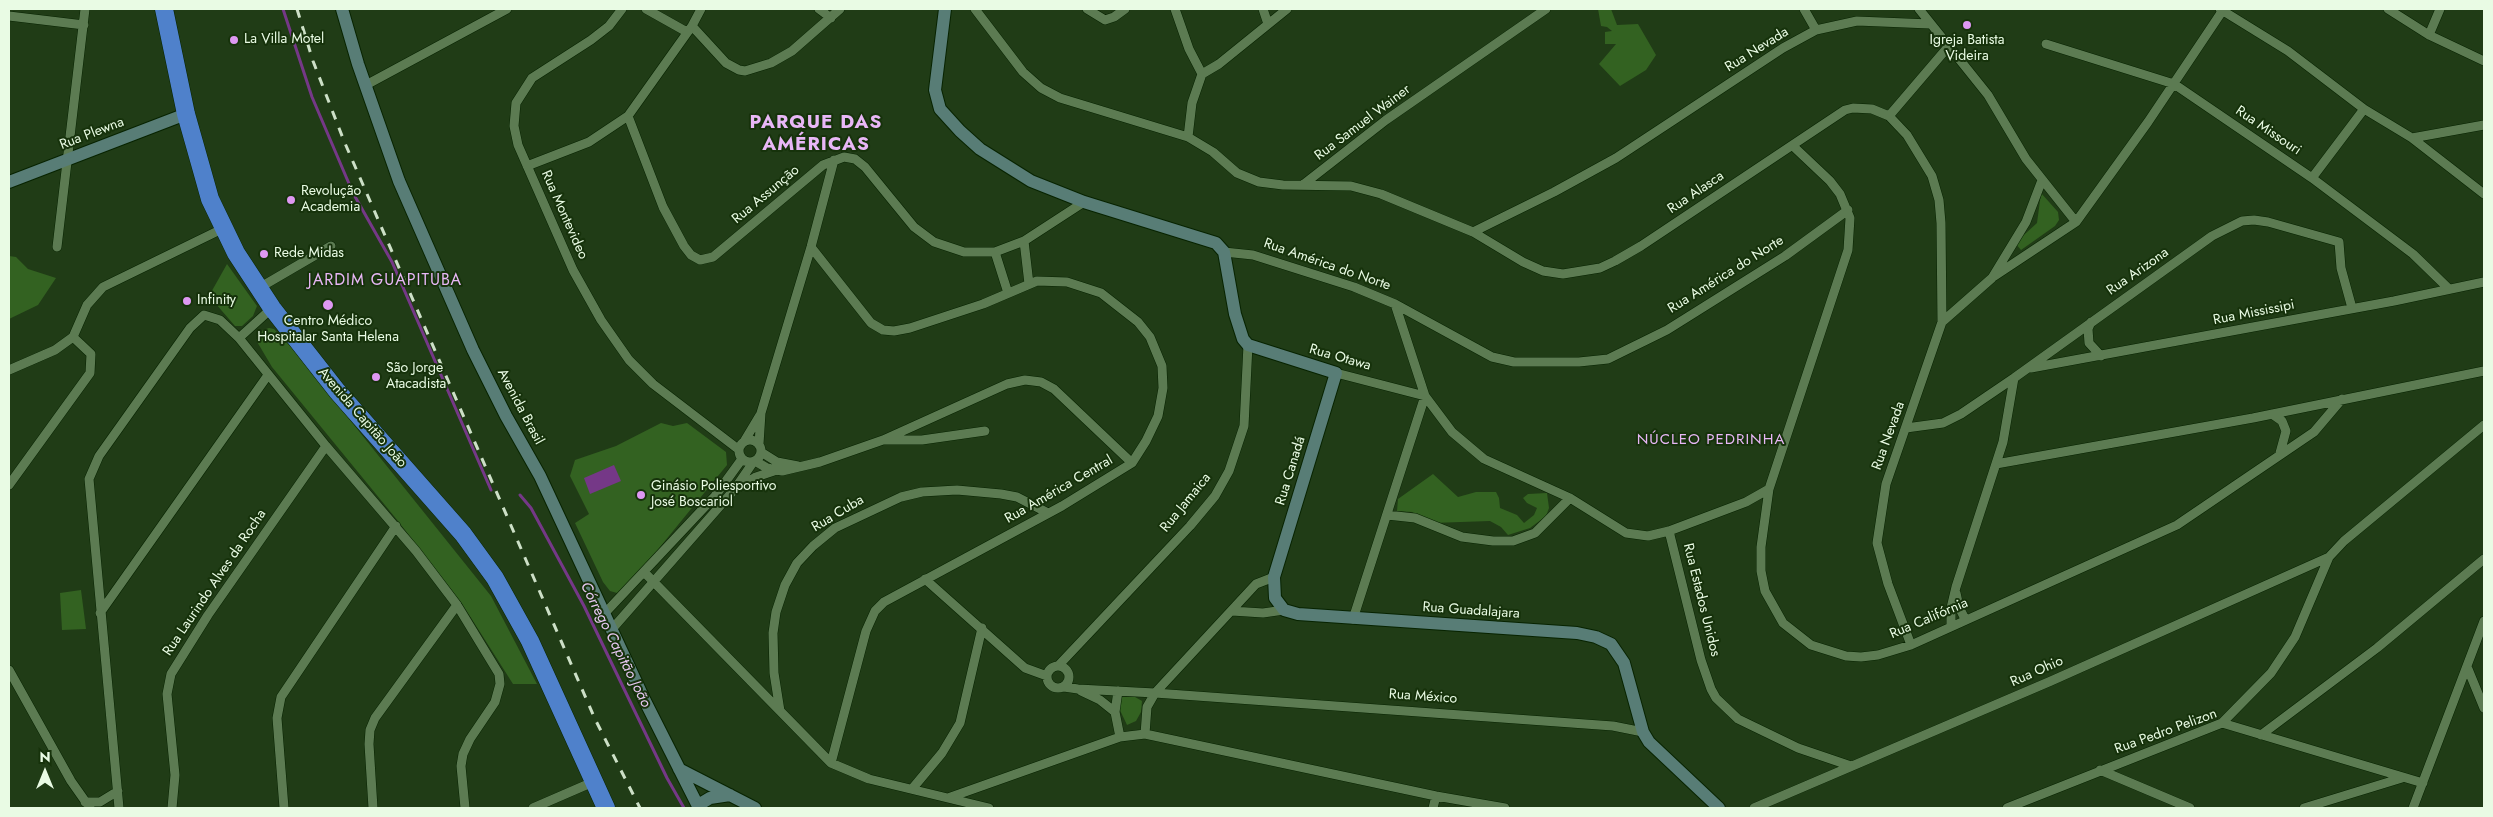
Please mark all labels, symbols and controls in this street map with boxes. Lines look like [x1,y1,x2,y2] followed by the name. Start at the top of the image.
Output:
[1961,19,1973,31] marker: Igreja Batista Videira
[1722,24,1792,76] street label: Rua Nevada
[244,32,324,48] place label: La Villa Motel
[1930,33,2004,65] place label: Igreja Batista Videira
[228,34,240,46] marker: La Villa Motel
[1312,81,1414,165] street label: Rua Samuel Wainer
[2232,103,2304,159] street label: Rua Missouri
[748,112,884,156] district label: PARQUE DAS AMÉRICAS
[57,114,127,154] street label: Rua Plewna
[729,162,803,228] street label: Rua Assunção
[537,168,591,262] street label: Rua Montevideo
[1665,168,1727,218] street label: Rua Alasca
[301,184,361,216] place label: Revolução Academia
[285,194,297,206] marker: Revolução Academia
[1665,233,1787,317] street label: Rua América do Norte
[1261,235,1393,295] street label: Rua América do Norte
[2104,245,2172,299] street label: Rua Arizona
[274,246,344,262] place label: Rede Midas
[258,248,270,260] marker: Rede Midas
[306,271,464,291] district label: JARDIM GUAPITUBA
[197,293,236,309] place label: Infinity
[181,295,193,307] marker: Infinity
[2212,297,2296,329] street label: Rua Mississipi
[321,298,335,312] marker: Centro Médico Hospitalar Santa Helena
[257,314,399,347] place label: Centro Médico Hospitalar Santa Helena
[1307,341,1373,375] street label: Rua Otawa
[386,361,446,394] place label: São Jorge Atacadista
[314,365,410,471] street label: Avenida Capitão João
[493,366,547,448] street label: Avenida Brasil
[370,371,382,383] marker: São Jorge Atacadista
[1869,399,1909,473] street label: Rua Nevada
[1635,431,1787,449] district label: NÚCLEO PEDRINHA
[1273,434,1309,508] street label: Rua Canadá
[1002,452,1116,528] street label: Rua América Central
[1157,470,1215,536] street label: Rua Jamaica
[651,479,776,512] place label: Ginásio Poliesportivo José Boscariol
[635,489,647,501] marker: Ginásio Poliesportivo José Boscariol
[809,492,867,536] street label: Rua Cuba
[160,507,270,659] street label: Rua Laurindo Alves da Rocha
[1679,542,1723,658] street label: Rua Estados Unidos
[576,579,654,711] water label: Córrego Capitão João
[1887,595,1971,643] street label: Rua Califórnia
[1422,599,1520,623] street label: Rua Guadalajara
[2008,653,2066,691] street label: Rua Ohio
[1388,686,1458,708] street label: Rua México
[2113,706,2219,758] street label: Rua Pedro Pelizon
[20,747,70,797] north arrow
[39,747,51,767] text: N

